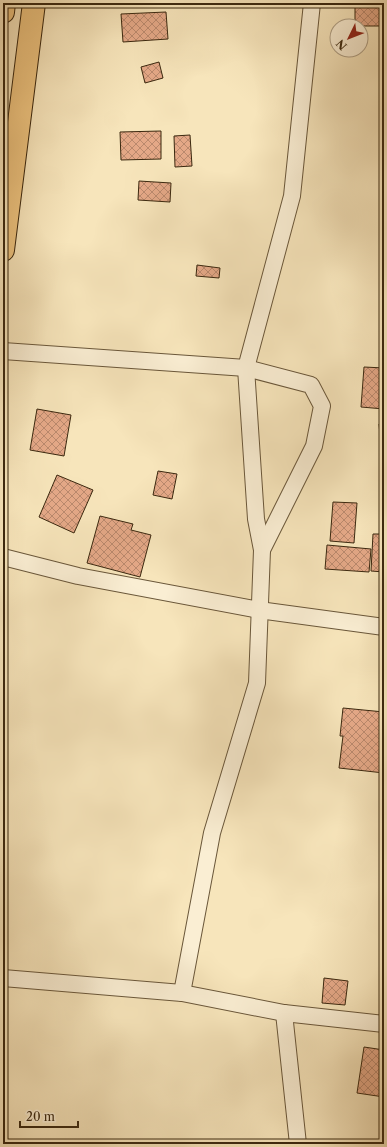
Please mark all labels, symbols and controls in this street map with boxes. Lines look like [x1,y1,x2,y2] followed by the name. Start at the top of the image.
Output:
[329,18,369,58] north arrow
[333,36,350,53] text: N
[20,1103,78,1129] scale bar
[26,1109,55,1124] text: 20 m

